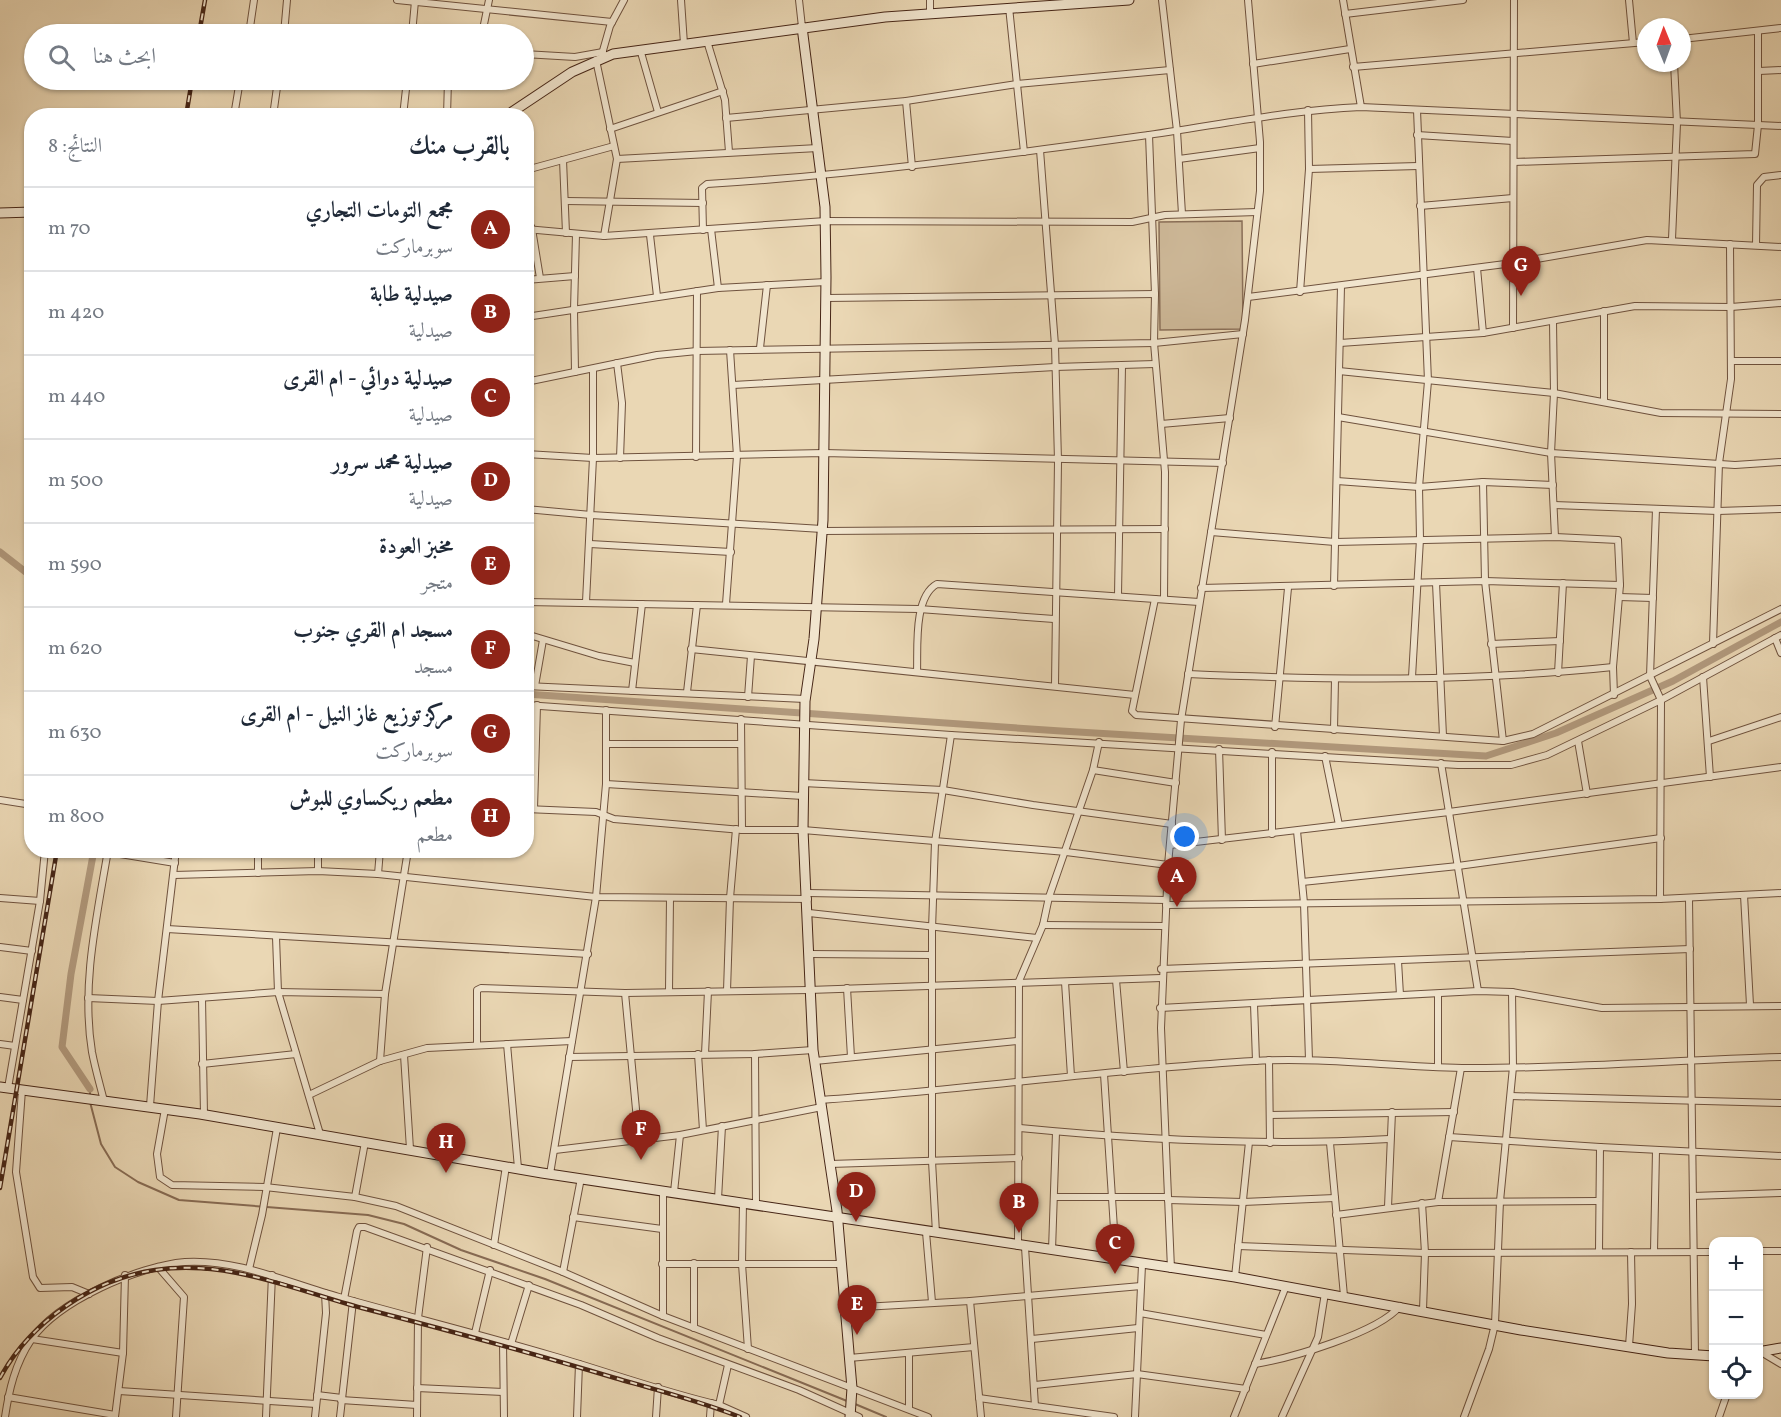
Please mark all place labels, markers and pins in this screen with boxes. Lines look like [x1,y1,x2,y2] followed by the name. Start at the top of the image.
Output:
[1502,246,1540,296] pin: G
[1158,858,1196,907] pin: A
[622,1110,660,1160] pin: F
[426,1124,466,1173] pin: H
[836,1172,876,1222] pin: D
[1000,1184,1038,1233] pin: B
[1096,1224,1134,1274] pin: C
[838,1286,876,1335] pin: E

